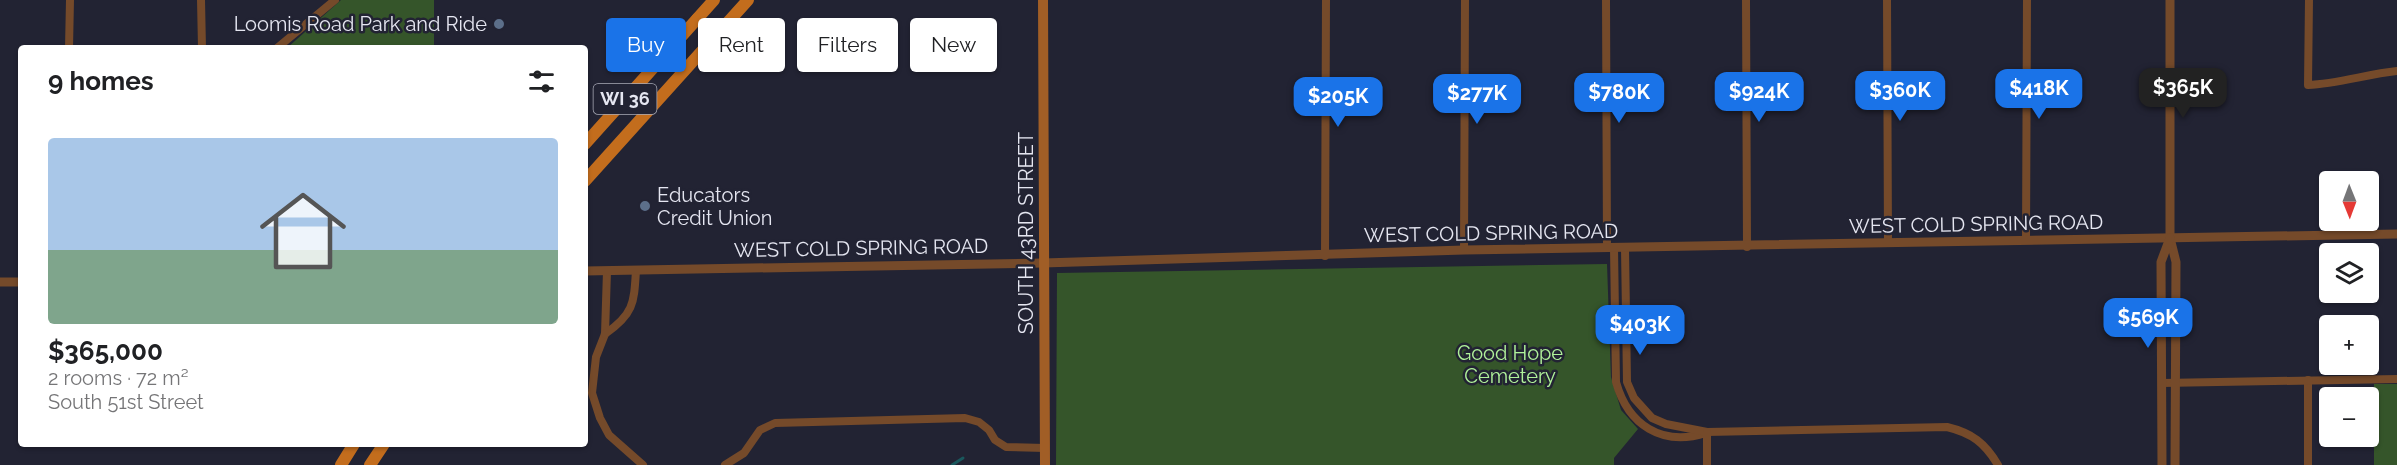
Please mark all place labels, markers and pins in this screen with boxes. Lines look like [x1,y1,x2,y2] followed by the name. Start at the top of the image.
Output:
[234,12,487,36] place label: Loomis Road Park and Ride
[492,17,506,31] marker: Loomis Road Park and Ride
[2141,68,2225,119] pin: $365K
[1997,69,2081,120] pin: $418K
[1858,71,1942,122] pin: $360K
[1717,72,1801,123] pin: $924K
[1577,73,1661,124] pin: $780K
[1435,74,1519,125] pin: $277K
[1296,77,1380,128] pin: $205K
[657,183,772,230] place label: Educators Credit Union
[638,199,652,213] marker: Educators Credit Union
[2106,298,2190,349] pin: $569K
[1598,305,1682,356] pin: $403K

